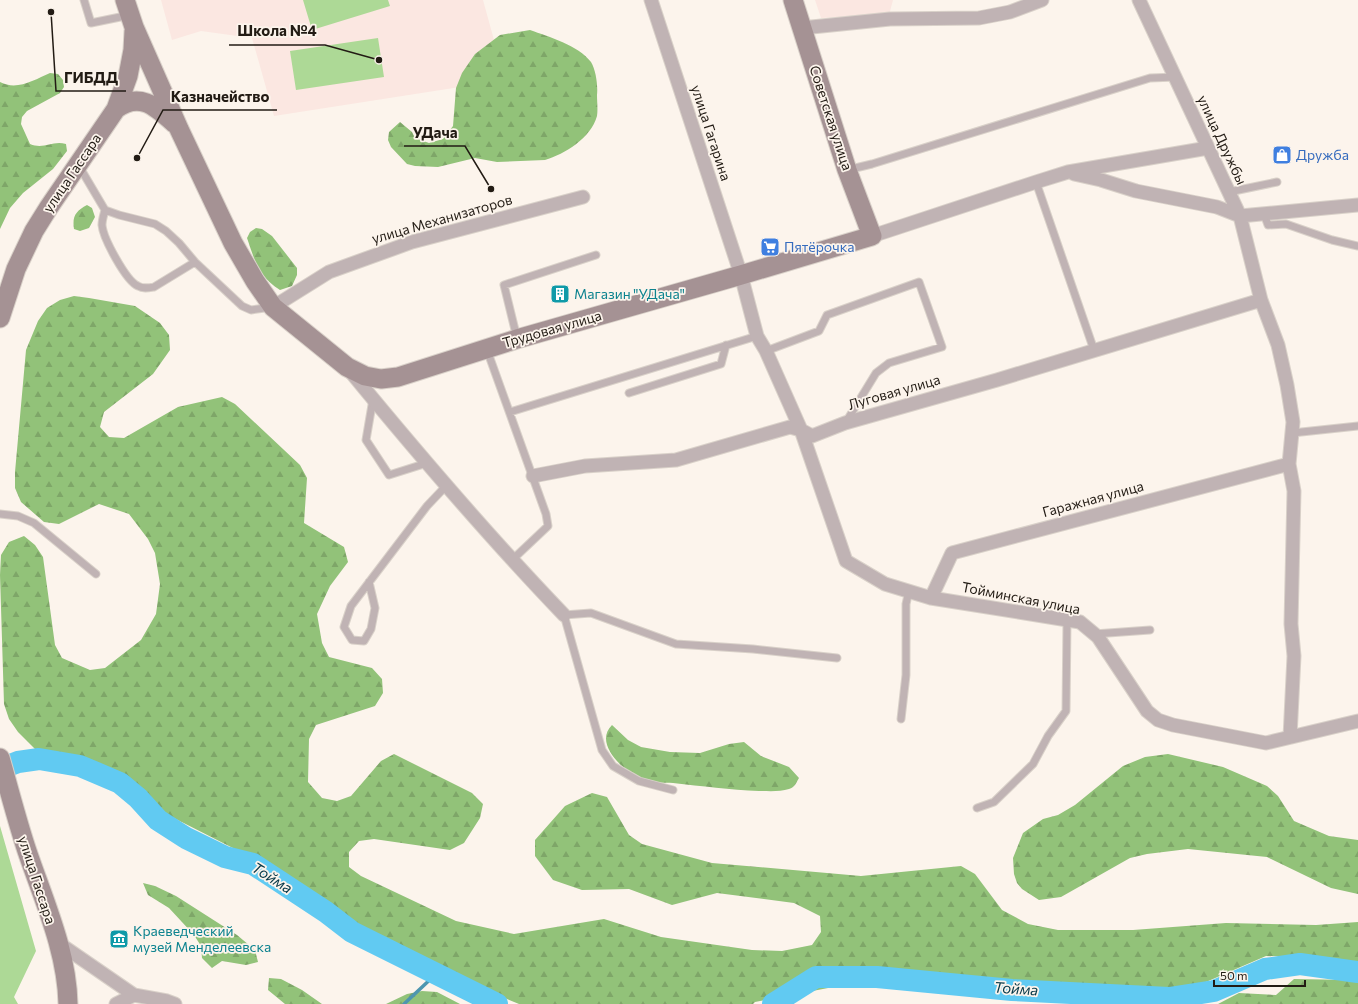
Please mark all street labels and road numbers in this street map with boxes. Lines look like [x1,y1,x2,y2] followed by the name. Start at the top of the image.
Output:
[807,63,856,172] street label: Советская улица
[688,83,735,183] street label: улица Гагарина
[1194,92,1251,187] street label: улица Дружбы
[39,130,104,215] street label: улица Гассара
[370,190,514,247] street label: улица Механизаторов
[500,306,603,351] street label: Трудовая улица
[846,370,942,413] street label: Луговая улица
[1040,477,1145,520] street label: Гаражная улица
[960,578,1082,617] street label: Тойминская улица
[15,834,60,926] street label: улица Гассара

